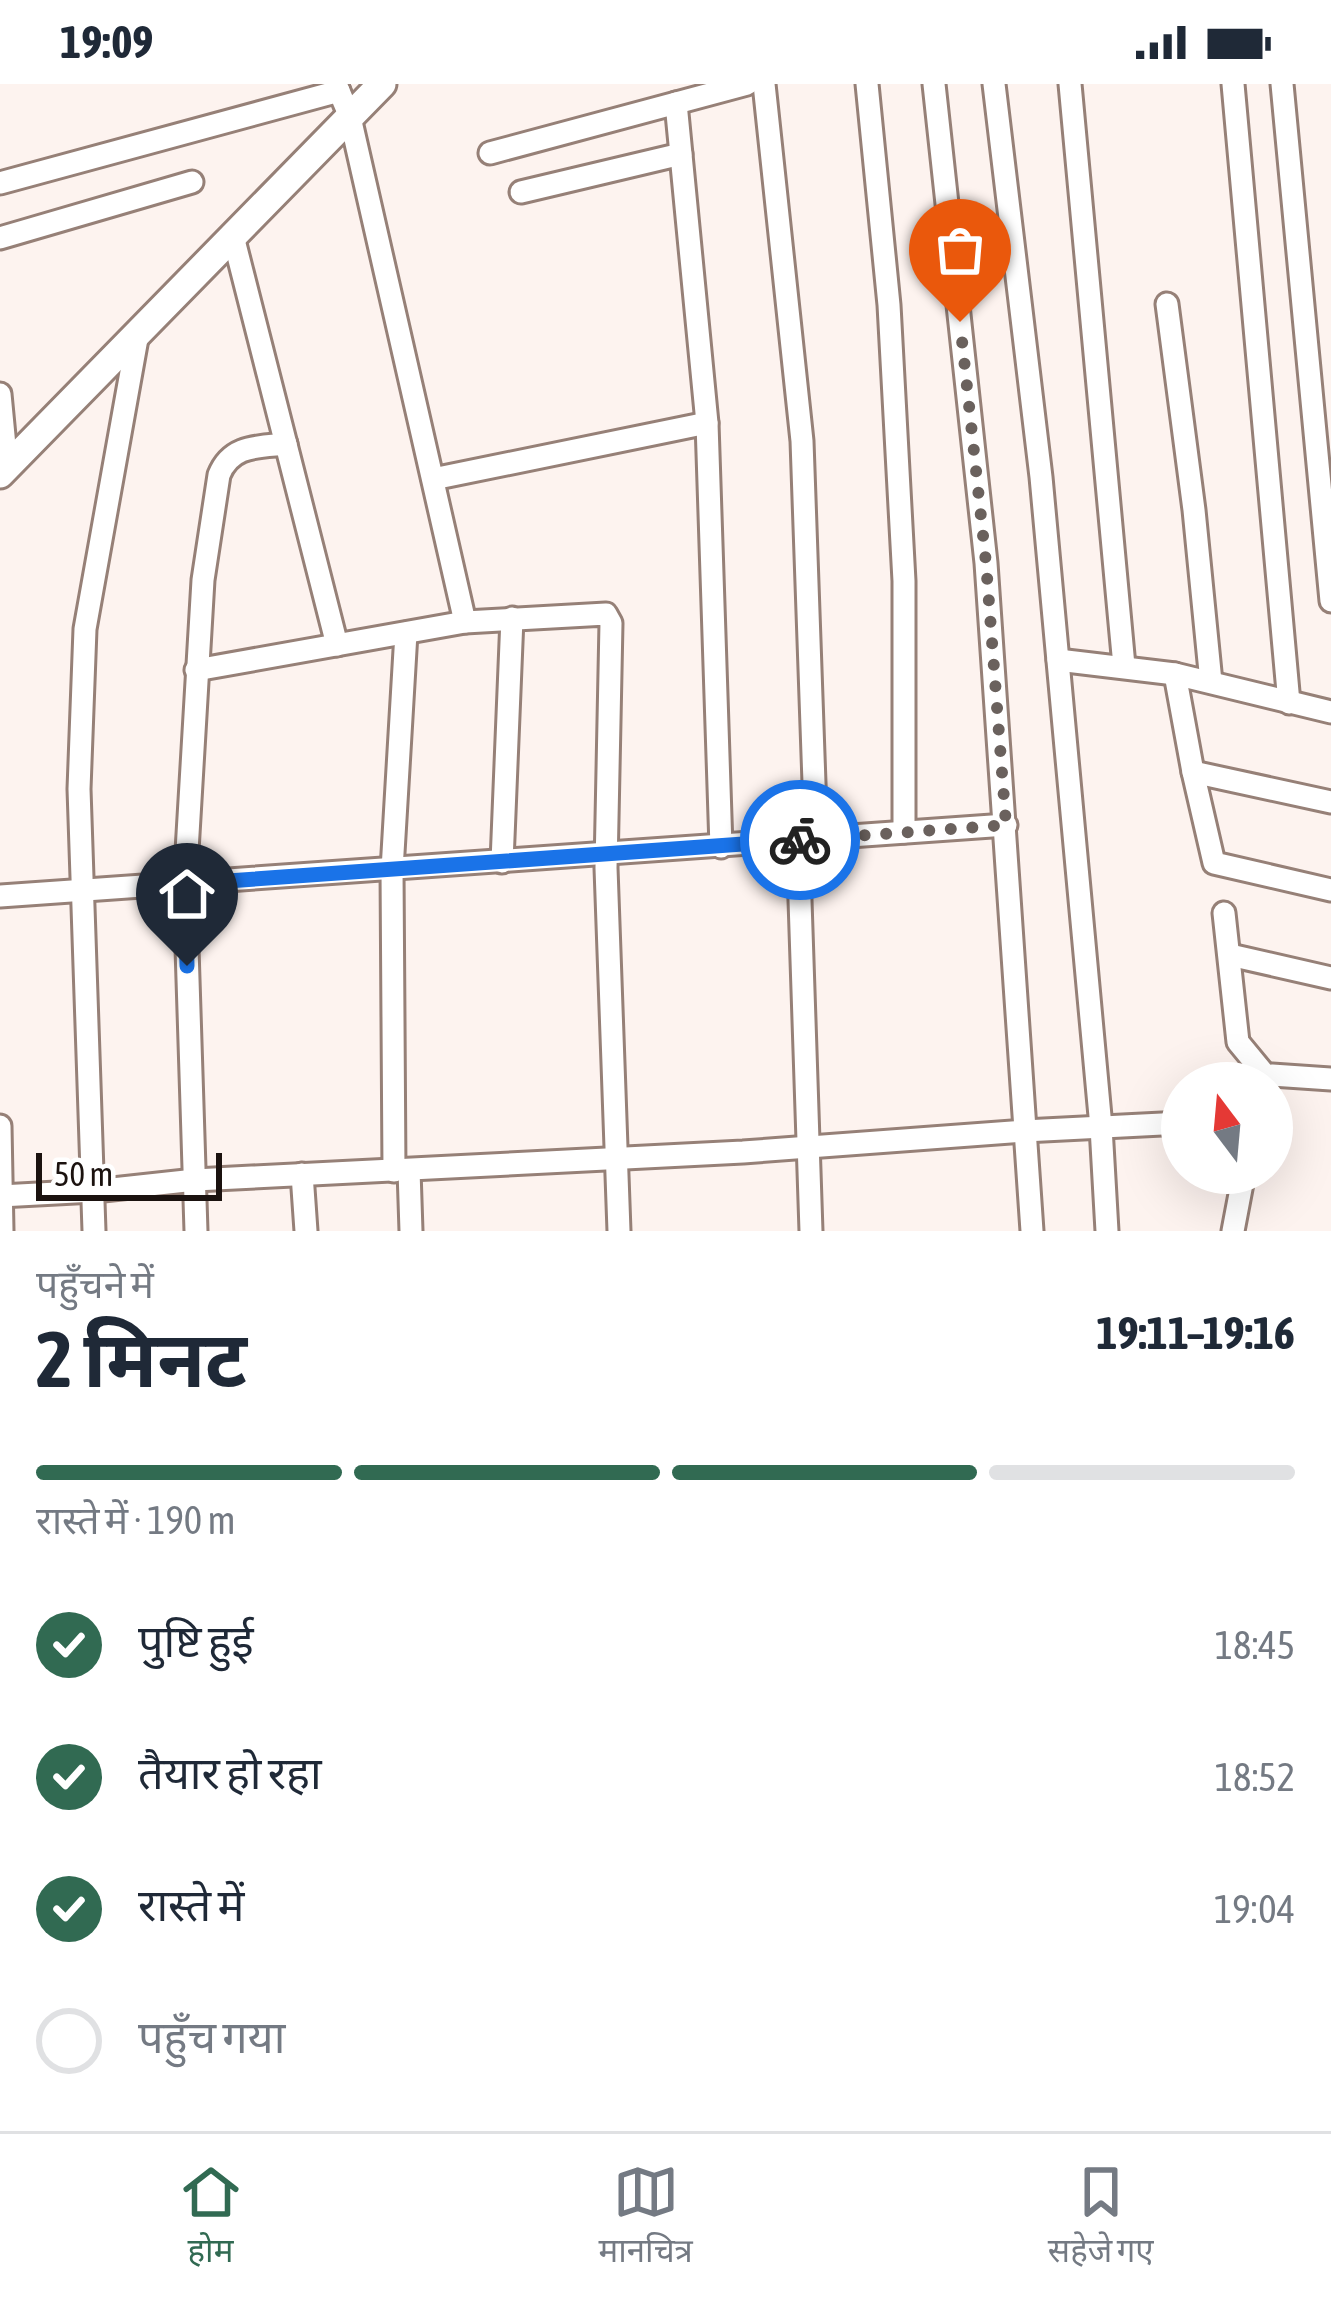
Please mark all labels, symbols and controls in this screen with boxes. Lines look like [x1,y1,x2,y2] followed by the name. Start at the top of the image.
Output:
[60,16,154,68] text: 19:09
[909,199,1011,322] pin
[927,217,993,283] icon: bag
[740,780,860,900] courier
[767,807,833,873] icon: bike
[136,843,238,966] pin
[154,861,220,927] icon: home
[1161,1062,1293,1194] north arrow
[1161,1062,1293,1194] map controls
[36,1147,222,1200] scale bar
[54,1155,113,1193] text: 50 m
[36,1262,154,1306] text: पहुँचने में
[1096,1307,1295,1359] text: 19:11–19:16
[36,1314,247,1404] text: 2 मिनट
[36,1498,236,1542] text: रास्ते में · 190 m
[36,1612,102,1678] icon: check
[138,1615,254,1667] text: पुष्टि हुई
[1215,1623,1295,1667] text: 18:45
[36,1744,102,1810] icon: check
[138,1747,322,1799] text: तैयार हो रहा
[1215,1755,1295,1799] text: 18:52
[36,1876,102,1942] icon: check
[138,1879,244,1931] text: रास्ते में
[1214,1887,1295,1931] text: 19:04
[138,2011,285,2063] text: पहुँच गया
[178,2159,244,2275] tab: होम
[599,2159,693,2275] tab: मानचित्र
[1048,2159,1154,2275] tab: सहेजे गए

